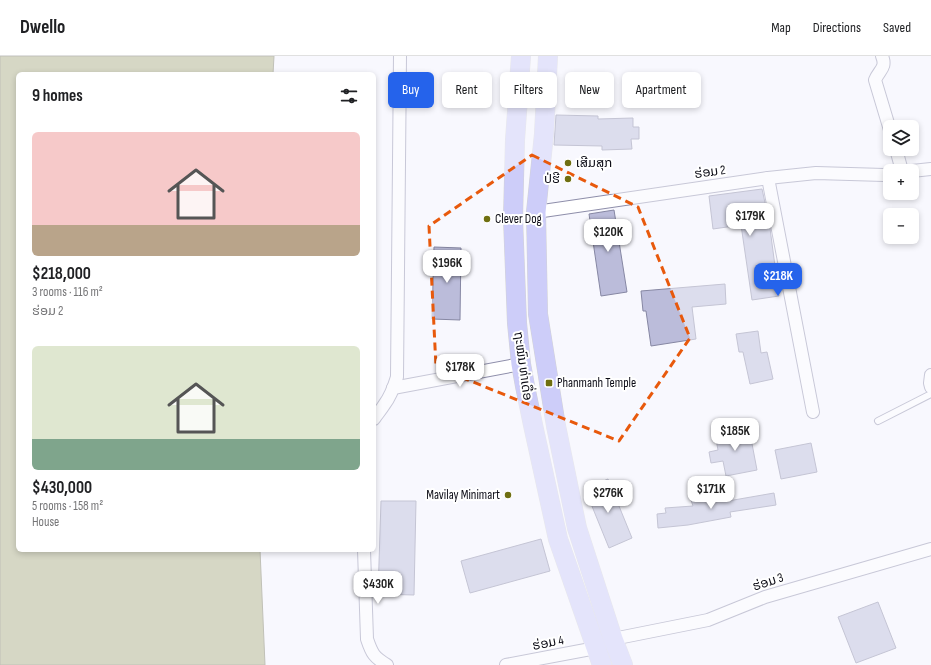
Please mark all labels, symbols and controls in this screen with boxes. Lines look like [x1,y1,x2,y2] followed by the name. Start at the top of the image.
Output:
[20,16,65,39] text: Dwello
[771,19,791,36] text: Map
[813,19,861,36] text: Directions
[883,19,911,36] text: Saved
[388,72,434,108] chip: Buy
[442,72,492,108] chip: Rent
[500,72,557,108] chip: Filters
[565,72,614,108] chip: New
[622,72,701,108] chip: Apartment
[338,85,360,107] icon: filters
[32,86,83,106] text: 9 homes
[883,120,919,244] map controls
[883,120,919,156] button: layers
[576,155,612,171] place label: ເສີມສຸກ
[160,158,232,230] icon: home
[563,158,573,168] marker: ເສີມສຸກ
[693,162,727,182] street label: ຮ່ອມ 2
[883,164,919,200] button: +
[544,171,560,187] place label: ປ່ຮີ
[563,174,573,184] marker: ປ່ຮີ
[722,203,778,237] pin: $179K
[735,208,765,224] text: $179K
[883,208,919,244] button: −
[495,211,542,227] place label: Clever Dog
[482,214,492,224] marker: Clever Dog
[580,219,636,253] pin: $120K
[593,224,623,240] text: $120K
[419,250,475,284] pin: $196K
[432,255,462,271] text: $196K
[750,263,806,297] pin: $218K
[32,264,91,284] text: $218,000
[763,268,793,284] text: $218K
[32,284,103,300] text: 3 rooms · 116 m²
[32,303,63,319] text: ຮ່ອມ 2
[510,330,539,401] street label: ຖະໝົນ ທ່າເດື່ອ
[432,354,488,388] pin: $178K
[445,359,475,375] text: $178K
[160,372,232,444] icon: home
[557,375,636,391] place label: Phanmanh Temple
[544,378,554,388] marker: Phanmanh Temple
[707,418,763,452] pin: $185K
[720,423,750,439] text: $185K
[683,476,739,510] pin: $171K
[32,478,92,498] text: $430,000
[580,480,636,514] pin: $276K
[697,481,726,497] text: $171K
[593,485,623,501] text: $276K
[426,487,500,503] place label: Mavilay Minimart
[503,490,513,500] marker: Mavilay Minimart
[32,498,103,514] text: 5 rooms · 158 m²
[32,514,59,530] text: House
[751,570,785,594] street label: ຮ່ອມ 3
[350,571,406,605] pin: $430K
[362,576,394,592] text: $430K
[531,632,566,654] street label: ຮ່ອມ 4

